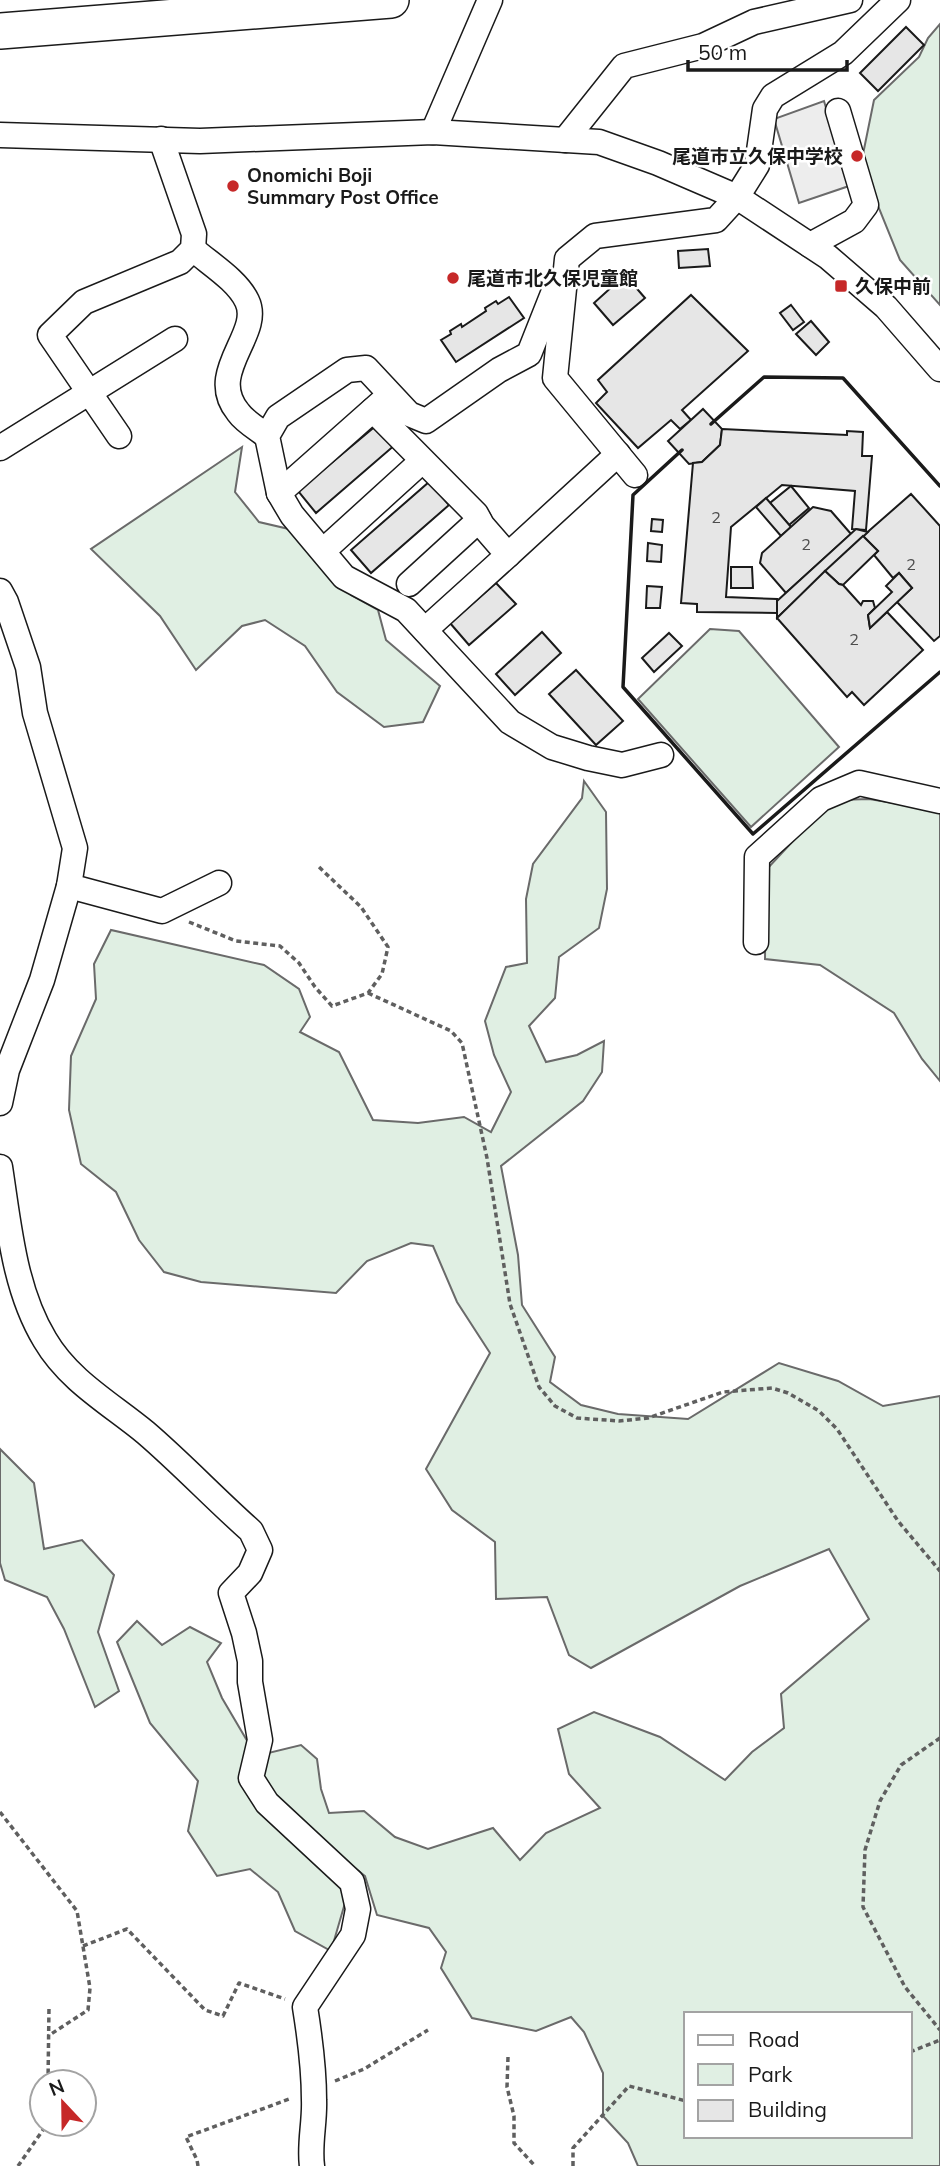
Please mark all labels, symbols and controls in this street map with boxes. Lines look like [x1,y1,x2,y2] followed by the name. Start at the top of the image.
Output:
[688,28,847,72] scale bar
[698,39,747,65] text: 50 m
[672,144,843,168] place label: 尾道市立久保中学校
[849,148,865,164] marker: 尾道市立久保中学校
[247,163,439,209] place label: Onomichi Boji Summary Post Office
[225,178,241,194] marker: Onomichi Boji Summary Post Office
[467,266,638,290] place label: 尾道市北久保児童館
[445,270,461,286] marker: 尾道市北久保児童館
[855,274,931,298] place label: 久保中前
[833,278,849,294] marker: 久保中前
[711,507,721,527] house number: 2
[801,534,811,554] house number: 2
[906,554,916,574] house number: 2
[849,629,859,649] house number: 2
[684,2012,912,2138] legend
[748,2026,799,2052] text: Road
[748,2061,792,2087] text: Park
[28,2068,98,2138] north arrow
[45,2073,68,2101] text: N
[748,2096,827,2122] text: Building

